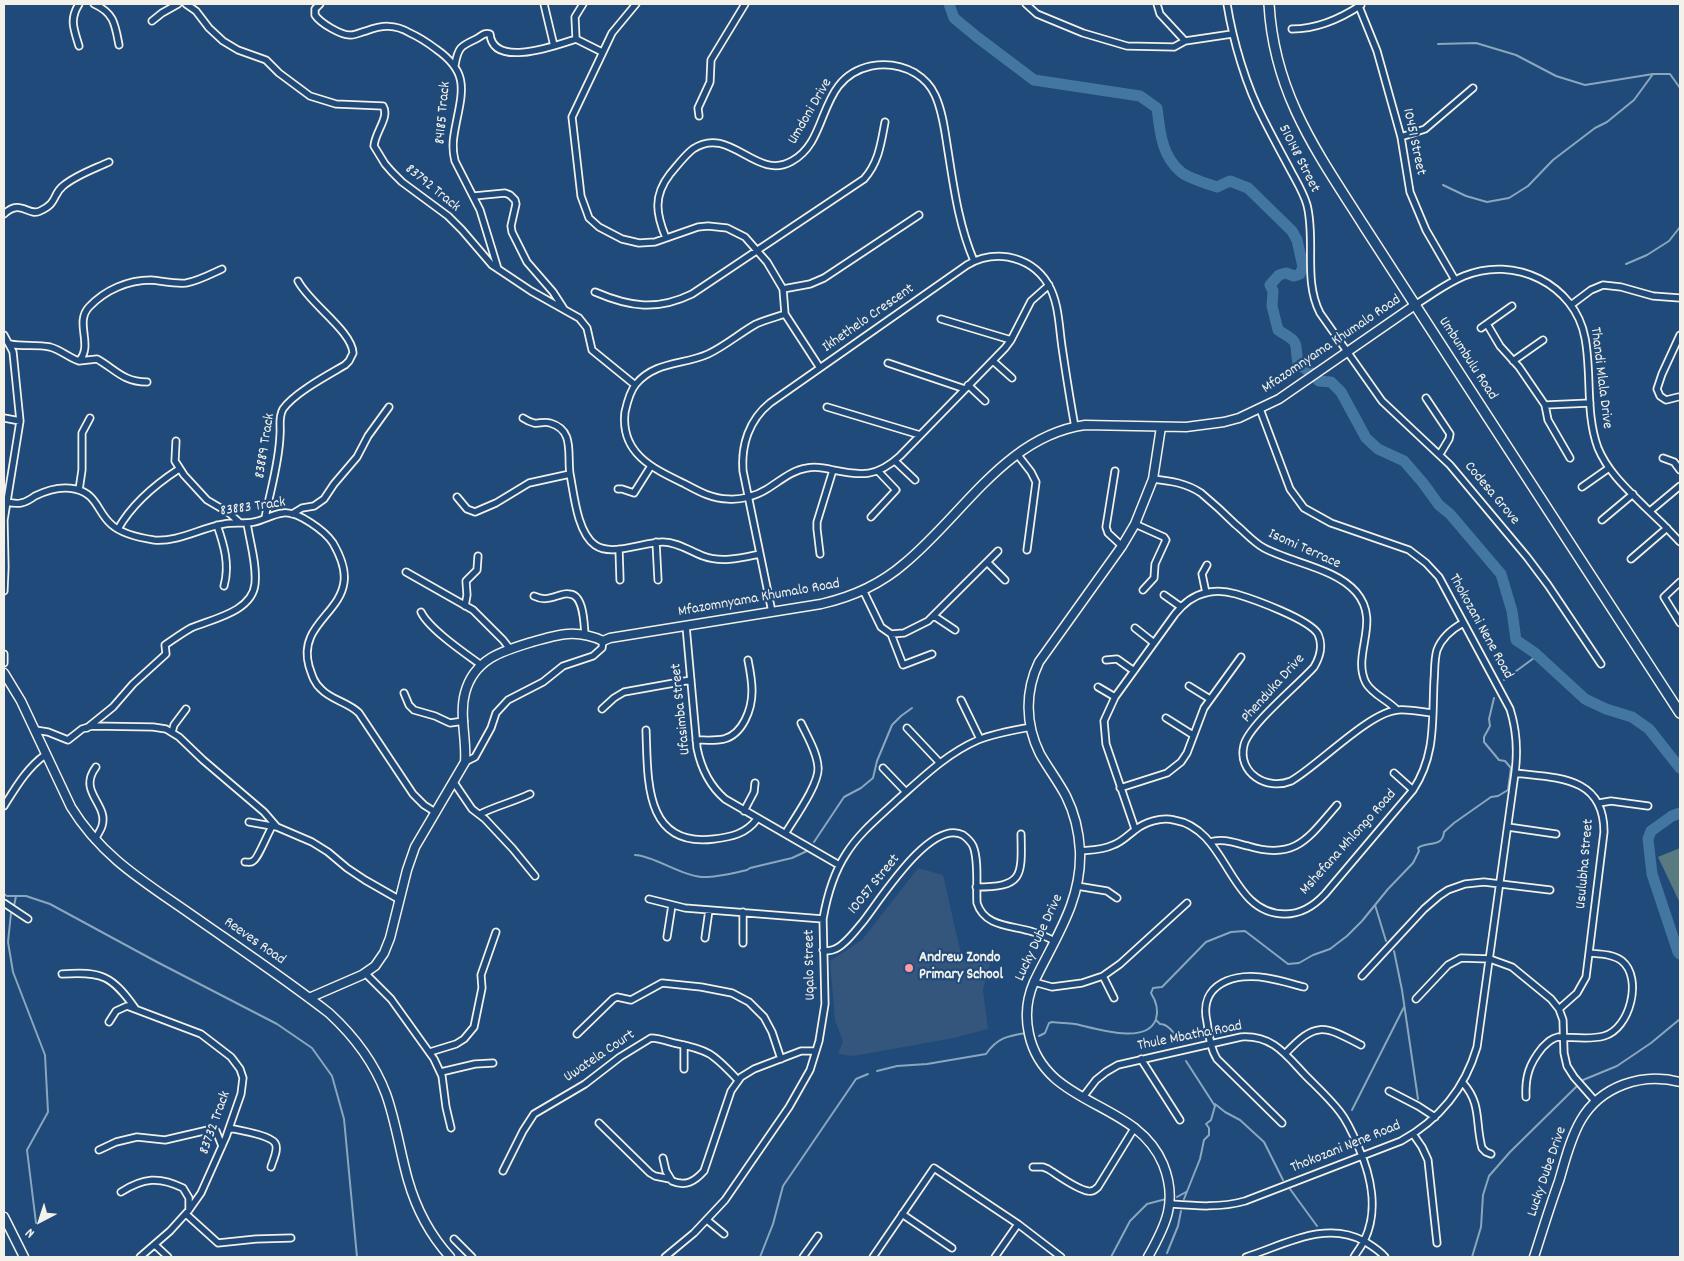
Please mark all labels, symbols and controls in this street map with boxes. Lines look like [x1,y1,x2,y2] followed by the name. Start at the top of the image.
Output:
[785,76,837,148] street label: Umdoni Drive
[432,81,456,145] street label: 84185 Track
[1397,107,1429,177] street label: 10451 Street
[1273,122,1323,196] street label: 510148 Street
[401,161,463,217] street label: 83792 Track
[820,281,918,357] street label: Ikhethelo Crescent
[1259,292,1405,398] street label: Mfazomnyama Khumalo Road
[1434,314,1500,404] street label: Umbumbulu Road
[1585,326,1615,430] street label: Thandi Mlala Drive
[252,412,280,480] street label: 83889 Track
[1459,459,1523,529] street label: Codesa Grove
[219,495,287,521] street label: 83883 Track
[1265,526,1343,574] street label: Isomi Terrace
[1444,571,1516,683] street label: Thokozani Nene Road
[677,576,841,622] street label: Mfazomnyama Khumalo Road
[1238,651,1310,727] street label: Phenduka Drive
[668,662,696,756] street label: Ufasimba Street
[1297,786,1401,900] street label: Mshefana Mhlongo Road
[1573,818,1599,910] street label: Usulubha Street
[845,851,905,919] street label: 10057 Street
[1012,892,1068,984] street label: Lucky Dube Drive
[220,914,288,970] street label: Reeves Road
[801,929,821,1001] street label: Uqalo Street
[919,950,1003,985] place label: Andrew Zondo Primary School
[903,962,915,974] marker: Andrew Zondo Primary School
[1136,1018,1244,1056] street label: Thule Mbatha Road
[561,1027,639,1087] street label: Uwatela Court
[196,1089,236,1157] street label: 83732 Track
[1288,1118,1404,1178] street label: Thokozani Nene Road
[1524,1125,1572,1219] street label: Lucky Dube Drive
[15,1196,65,1246] north arrow
[21,1223,39,1242] text: N

